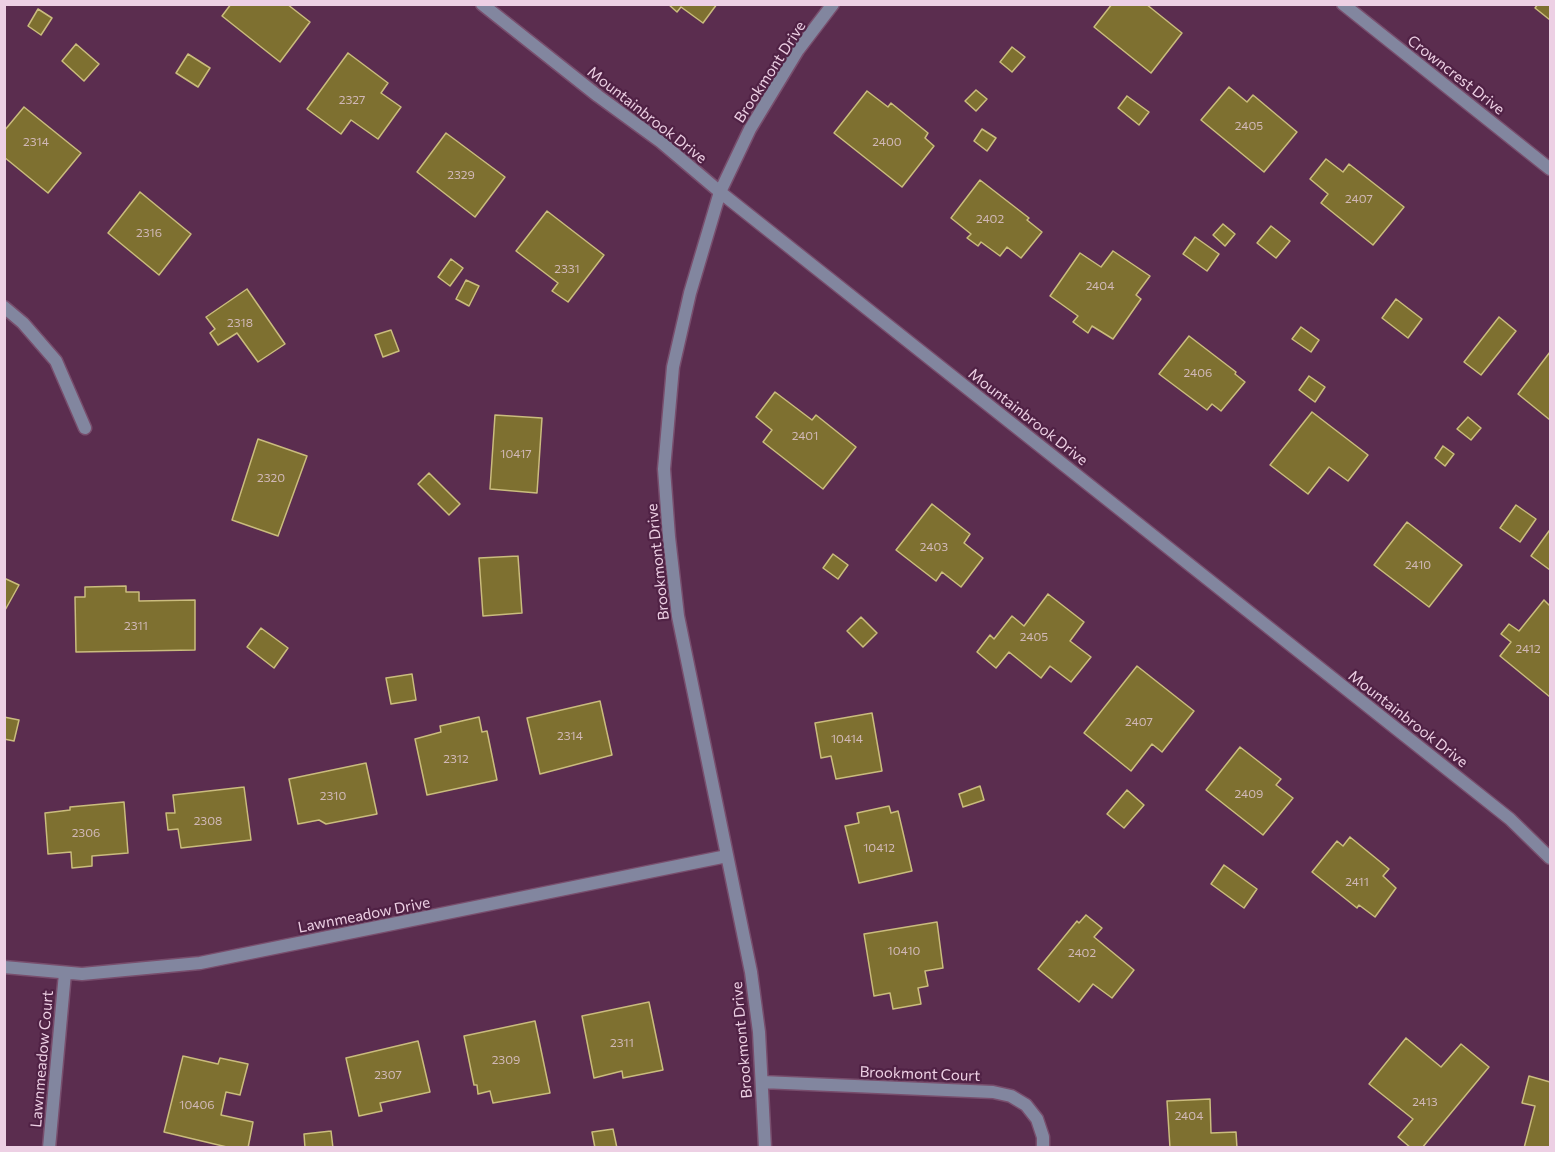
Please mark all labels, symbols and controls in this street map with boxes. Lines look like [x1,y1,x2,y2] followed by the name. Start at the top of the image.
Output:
[730,18,810,126] street label: Brookmont Drive
[1404,31,1508,119] street label: Crowncrest Drive
[584,63,710,167] street label: Mountainbrook Drive
[339,93,365,107] house number: 2327
[1235,119,1263,133] house number: 2405
[23,135,49,149] house number: 2314
[872,135,902,149] house number: 2400
[447,168,475,182] house number: 2329
[1345,192,1373,206] house number: 2407
[976,212,1004,226] house number: 2402
[136,226,162,240] house number: 2316
[554,262,580,276] house number: 2331
[1086,279,1114,293] house number: 2404
[227,316,253,330] house number: 2318
[965,365,1091,469] street label: Mountainbrook Drive
[1184,366,1212,380] house number: 2406
[792,429,818,443] house number: 2401
[500,447,532,461] house number: 10417
[257,471,285,485] house number: 2320
[643,503,673,621] street label: Brookmont Drive
[920,540,948,554] house number: 2403
[1405,558,1431,572] house number: 2410
[124,619,148,633] house number: 2311
[1020,630,1048,644] house number: 2405
[1515,642,1541,656] house number: 2412
[1345,667,1471,771] street label: Mountainbrook Drive
[1125,715,1153,729] house number: 2407
[557,729,583,743] house number: 2314
[831,732,863,746] house number: 10414
[443,752,469,766] house number: 2312
[1235,787,1263,801] house number: 2409
[320,789,346,803] house number: 2310
[194,814,222,828] house number: 2308
[72,826,100,840] house number: 2306
[863,841,895,855] house number: 10412
[1345,875,1369,889] house number: 2411
[296,893,432,937] street label: Lawnmeadow Drive
[888,944,920,958] house number: 10410
[1068,946,1096,960] house number: 2402
[728,981,756,1099] street label: Brookmont Drive
[27,990,57,1128] street label: Lawnmeadow Court
[610,1036,634,1050] house number: 2311
[492,1053,520,1067] house number: 2309
[859,1063,981,1085] street label: Brookmont Court
[374,1068,402,1082] house number: 2307
[1412,1095,1438,1109] house number: 2413
[179,1098,215,1112] house number: 10406
[1175,1109,1203,1123] house number: 2404

